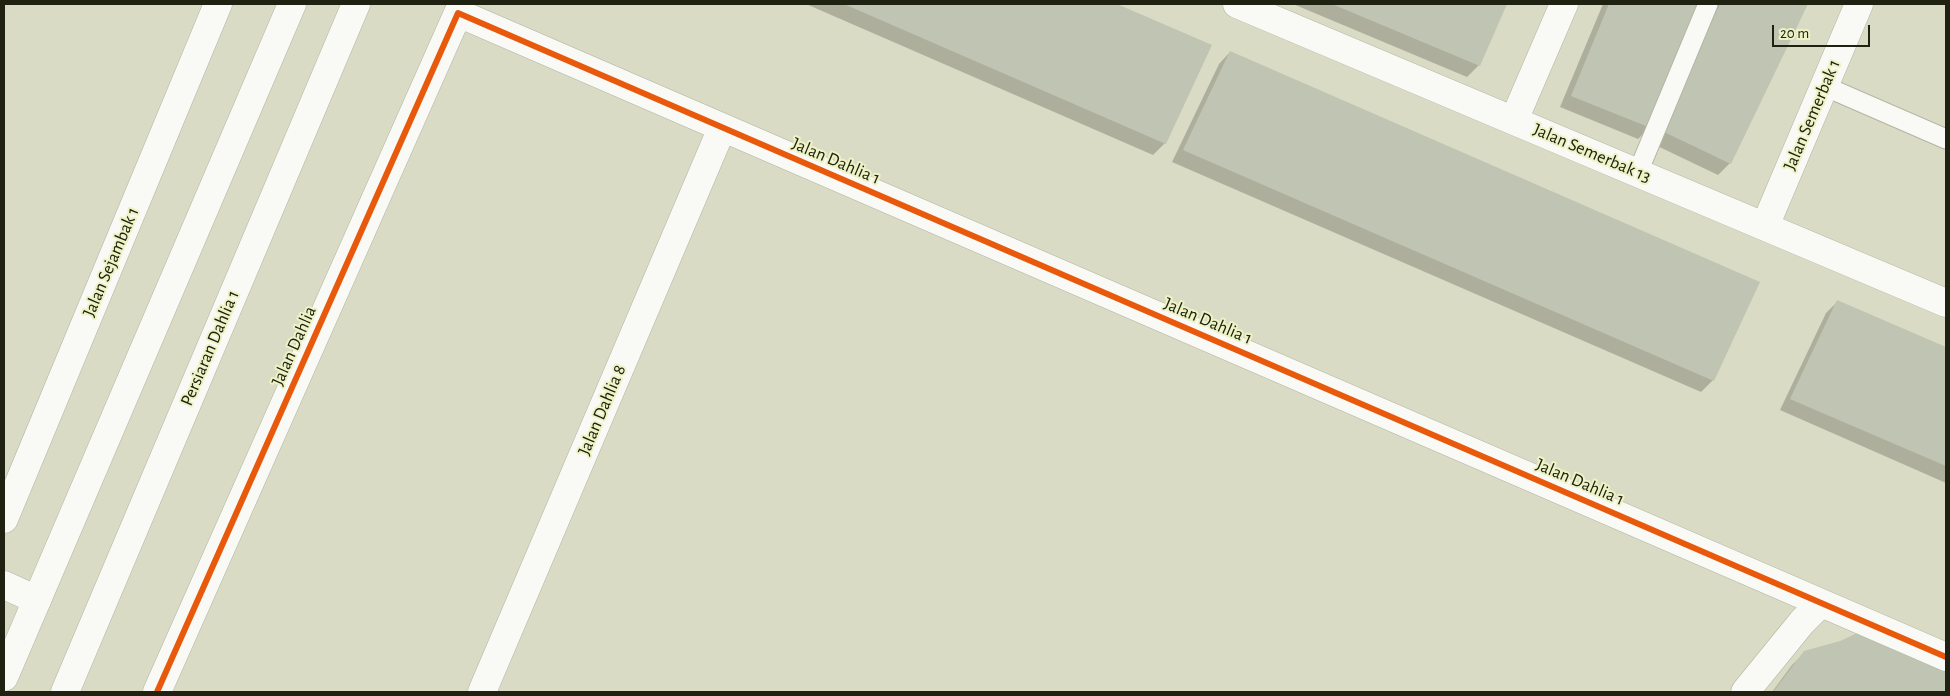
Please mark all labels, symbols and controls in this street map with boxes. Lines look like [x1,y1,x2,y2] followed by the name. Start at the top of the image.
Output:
[1775,15,1872,47] scale bar
[1780,26,1809,41] text: 20 m
[1779,56,1845,174] street label: Jalan Semerbak 1
[1530,119,1654,187] street label: Jalan Semerbak 13
[789,133,883,189] street label: Jalan Dahlia 1
[78,204,144,320] street label: Jalan Sejambak 1
[176,287,244,409] street label: Persiaran Dahlia 1
[1161,293,1255,349] street label: Jalan Dahlia 1
[267,303,321,389] street label: Jalan Dahlia
[573,361,631,459] street label: Jalan Dahlia 8
[1533,454,1627,510] street label: Jalan Dahlia 1

